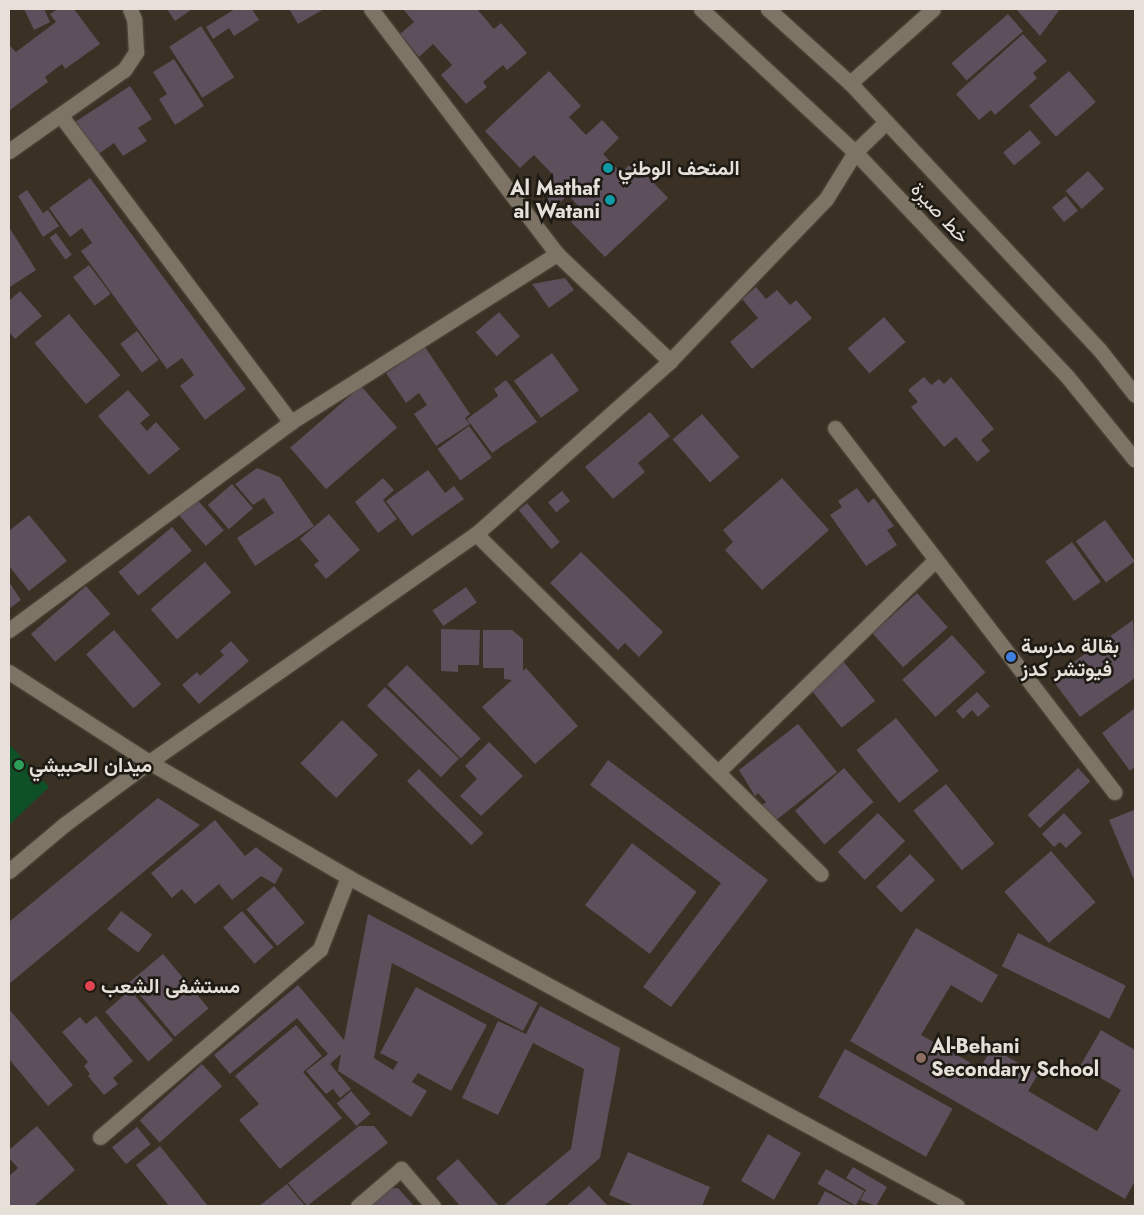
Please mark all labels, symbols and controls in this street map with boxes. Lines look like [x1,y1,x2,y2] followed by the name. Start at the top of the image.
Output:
[618,156,740,180] place label: المتحف الوطني
[602,162,614,174] marker: المتحف الوطني
[510,176,600,223] place label: Al Mathaf al Watani
[906,177,974,249] street label: خط صيرة
[604,194,616,206] marker: Al Mathaf al Watani
[1021,634,1119,681] place label: بقالة مدرسة فيوتشر كدز
[1005,651,1017,663] marker: بقالة مدرسة فيوتشر كدز
[29,753,152,777] place label: ميدان الحبيشي
[13,759,25,771] marker: ميدان الحبيشي
[101,974,240,998] place label: مستشفى الشعب
[83,979,97,993] marker: مستشفى الشعب
[931,1034,1099,1081] place label: Al-Behani Secondary School
[915,1052,927,1064] marker: Al-Behani Secondary School

